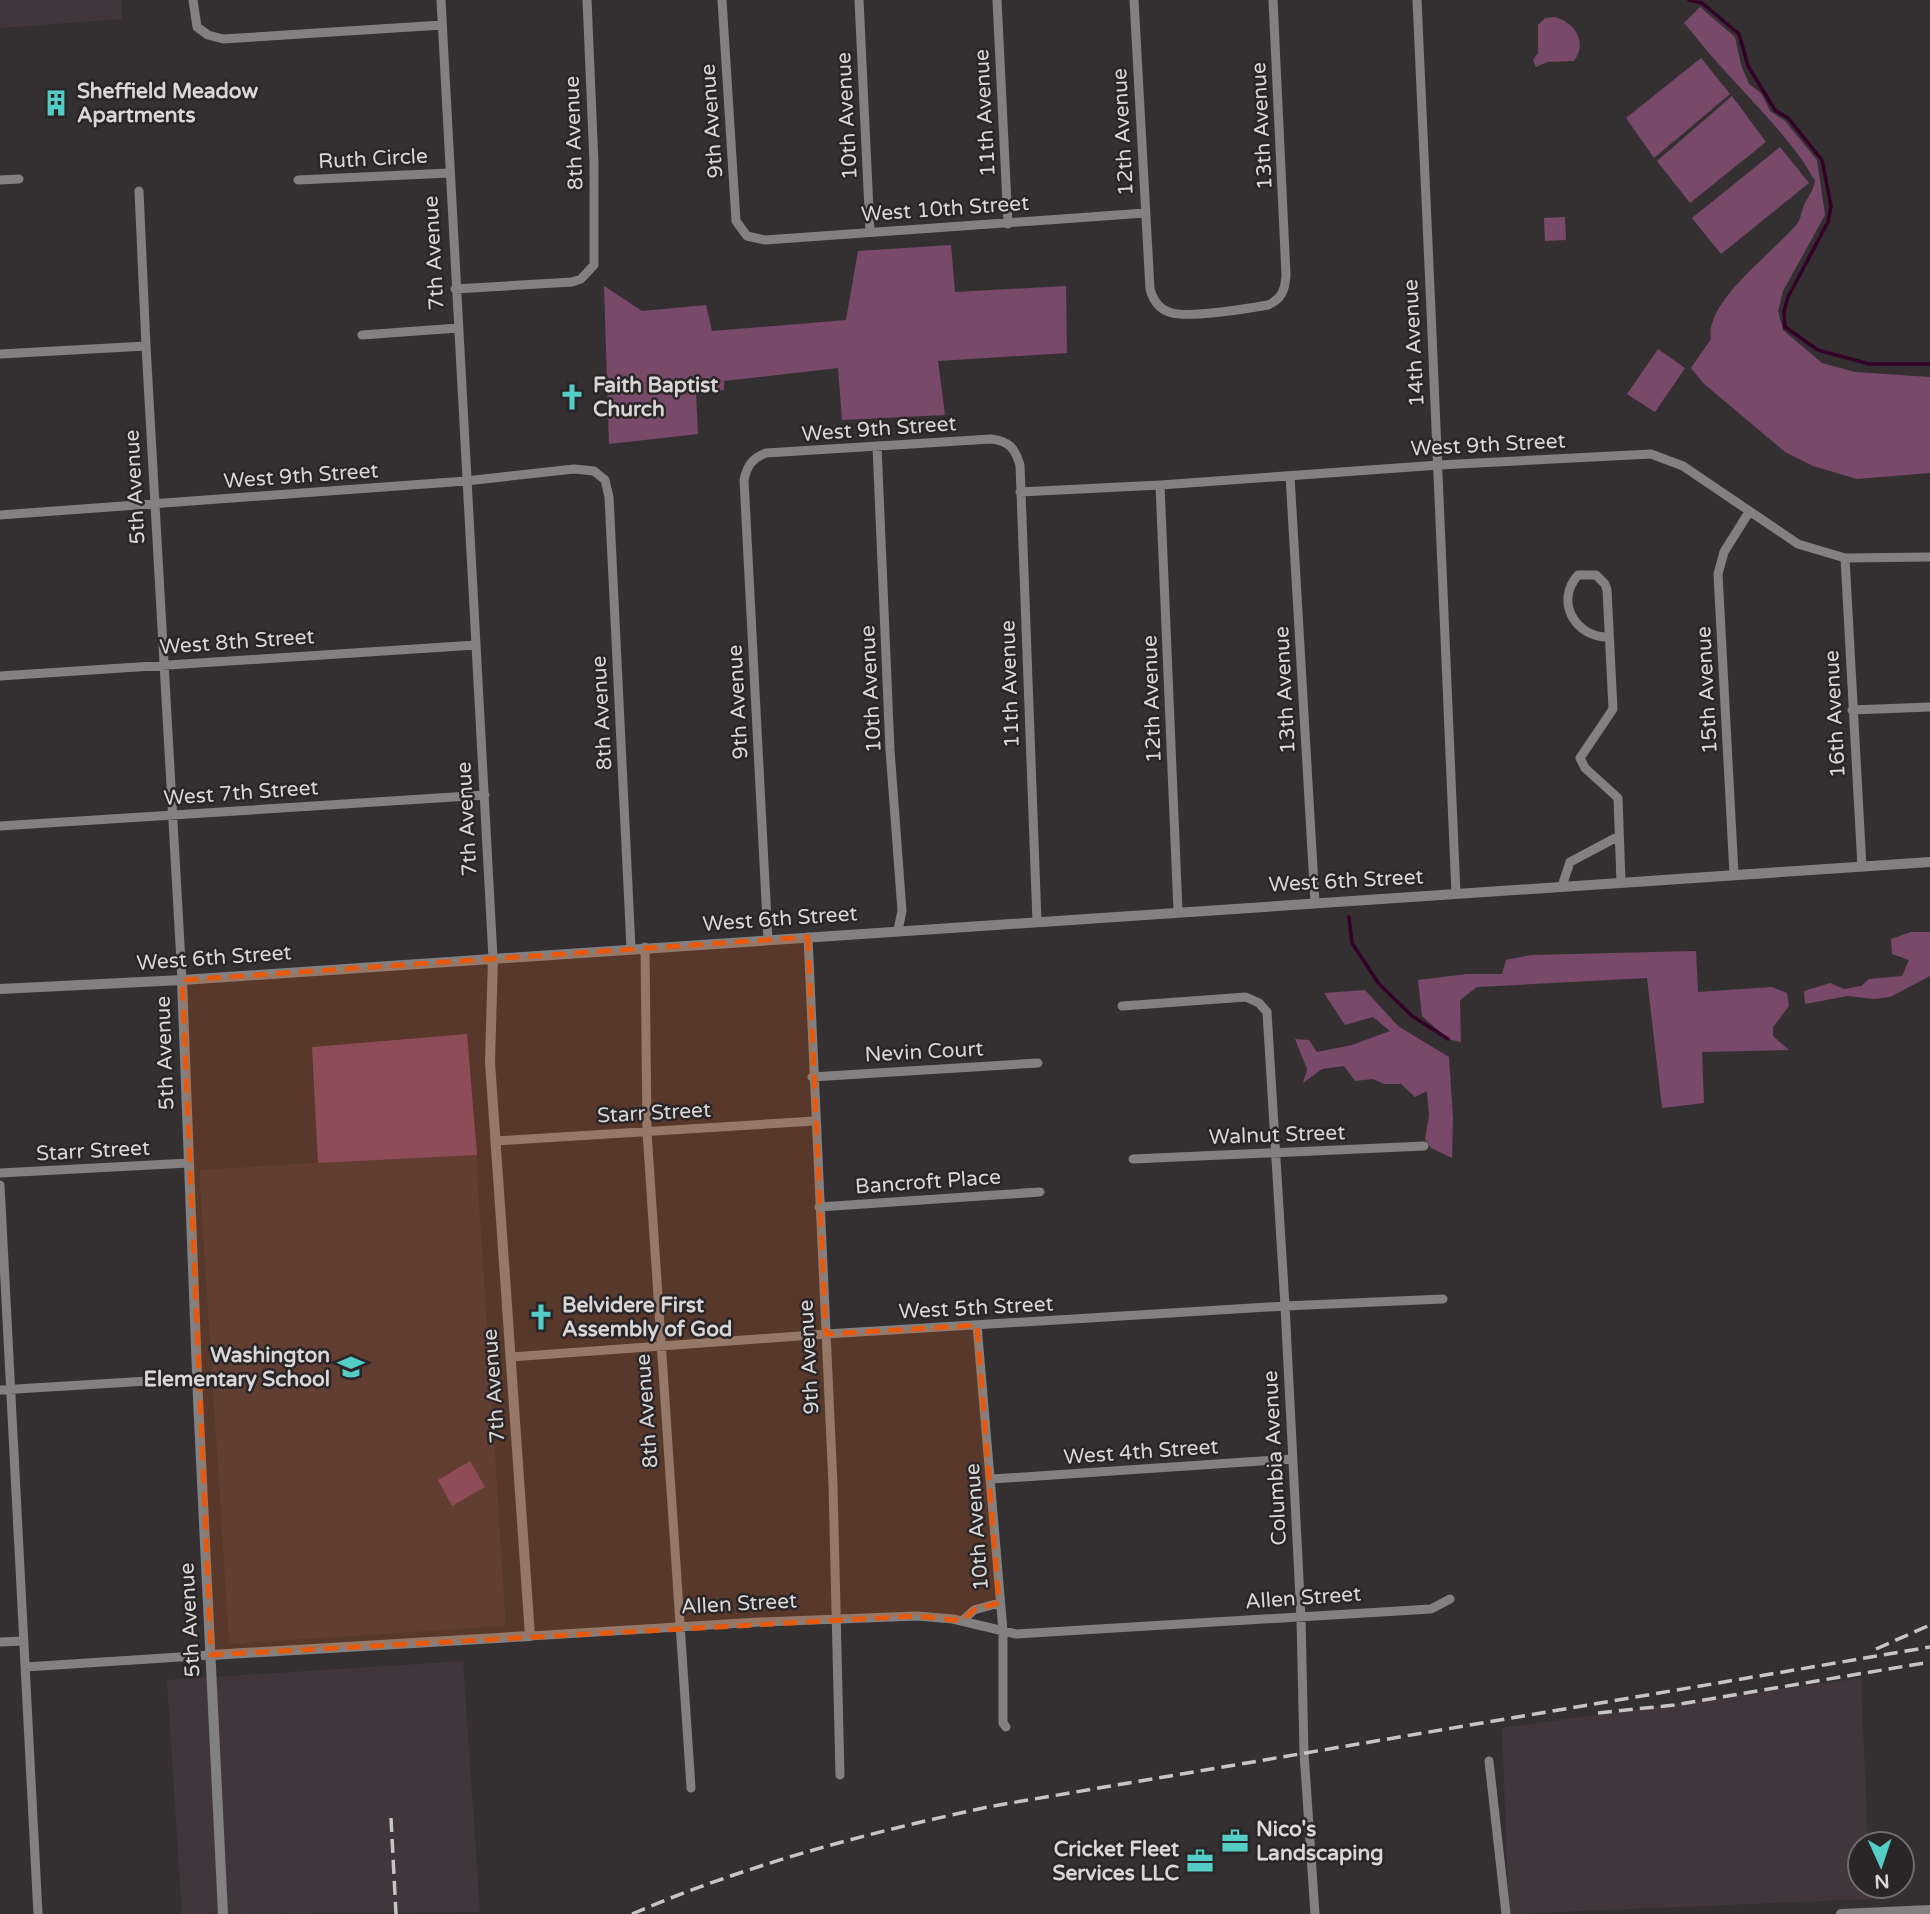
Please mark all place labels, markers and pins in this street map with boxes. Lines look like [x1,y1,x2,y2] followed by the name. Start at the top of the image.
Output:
[77,79,258,128] place label: Sheffield Meadow Apartments
[41,88,71,118] building icon: Sheffield Meadow Apartments
[593,373,718,422] place label: Faith Baptist Church
[557,382,587,412] church icon: Faith Baptist Church
[562,1293,732,1342] place label: Belvidere First Assembly of God
[526,1302,556,1332] church icon: Belvidere First Assembly of God
[143,1343,330,1392] place label: Washington Elementary School
[336,1352,366,1382] school or university icon: Washington Elementary School
[1256,1817,1384,1866] place label: Nico's Landscaping
[1220,1826,1250,1856] office icon: Nico's Landscaping
[1052,1837,1179,1886] place label: Cricket Fleet Services LLC
[1185,1846,1215,1876] office icon: Cricket Fleet Services LLC

